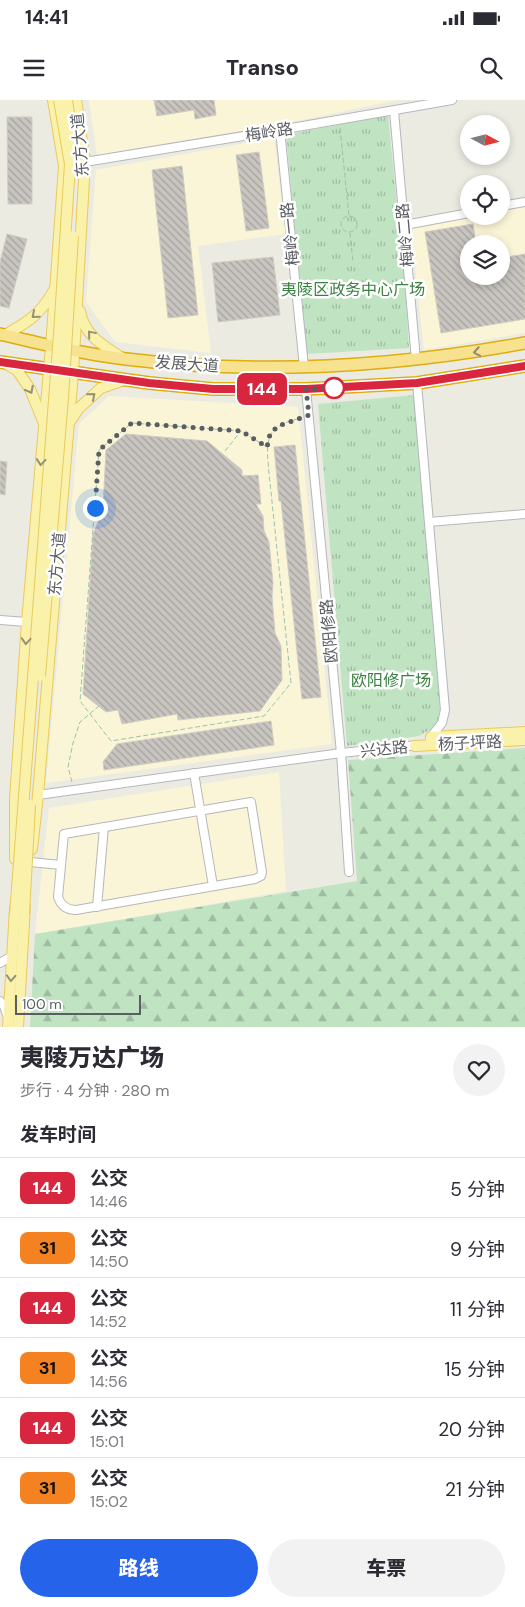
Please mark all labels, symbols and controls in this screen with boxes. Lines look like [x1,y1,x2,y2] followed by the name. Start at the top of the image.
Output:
[25,5,68,30] text: 14:41
[226,53,299,82] text: Transo
[20,54,48,82] icon: menu
[477,54,505,82] icon: search
[67,112,93,178] street label: 东方大道
[460,115,510,165] north arrow
[460,115,510,285] map controls
[244,118,294,146] street label: 梅岭路
[460,175,510,225] button: locate
[276,201,304,267] street label: 梅岭一路
[392,202,418,268] street label: 梅岭二路
[460,235,510,285] button: layers
[281,279,425,300] park label: 夷陵区政务中心广场
[32,310,41,318] one-way arrow
[89,331,97,340] one-way arrow
[473,346,481,356] one-way arrow
[154,351,220,377] street label: 发展大道
[233,373,291,405] line badge: 144
[247,377,277,401] text: 144
[323,377,345,399] unlabelled marker
[24,385,34,394] one-way arrow
[86,393,95,402] one-way arrow
[36,458,47,466] one-way arrow
[83,496,108,521] your location
[44,531,70,597] street label: 东方大道
[316,598,342,664] street label: 欧阳修路
[20,637,31,645] one-way arrow
[351,670,431,691] park label: 欧阳修广场
[437,731,503,755] street label: 杨子坪路
[359,736,409,762] street label: 兴达路
[5,974,16,982] one-way arrow
[15,992,141,1015] scale bar
[22,995,62,1013] text: 100 m
[20,1042,164,1073] text: 夷陵万达广场
[453,1044,505,1096] button: heart
[20,1080,169,1101] text: 步行 · 4 分钟 · 280 m
[20,1122,96,1147] text: 发车时间
[90,1166,128,1191] text: 公交
[33,1176,62,1200] text: 144
[450,1177,505,1202] text: 5 分钟
[90,1191,128,1212] text: 14:46
[90,1226,128,1251] text: 公交
[39,1236,56,1260] text: 31
[450,1237,505,1262] text: 9 分钟
[90,1251,129,1272] text: 14:50
[90,1286,128,1311] text: 公交
[33,1296,62,1320] text: 144
[450,1297,505,1322] text: 11 分钟
[90,1311,127,1332] text: 14:52
[90,1346,128,1371] text: 公交
[39,1356,56,1380] text: 31
[444,1357,505,1382] text: 15 分钟
[90,1371,128,1392] text: 14:56
[90,1406,128,1431] text: 公交
[33,1416,62,1440] text: 144
[438,1417,505,1442] text: 20 分钟
[90,1431,124,1452] text: 15:01
[90,1466,128,1491] text: 公交
[39,1476,56,1500] text: 31
[445,1477,505,1502] text: 21 分钟
[90,1491,128,1512] text: 15:02
[20,1539,258,1597] button: 路线
[268,1539,505,1597] button: 车票

